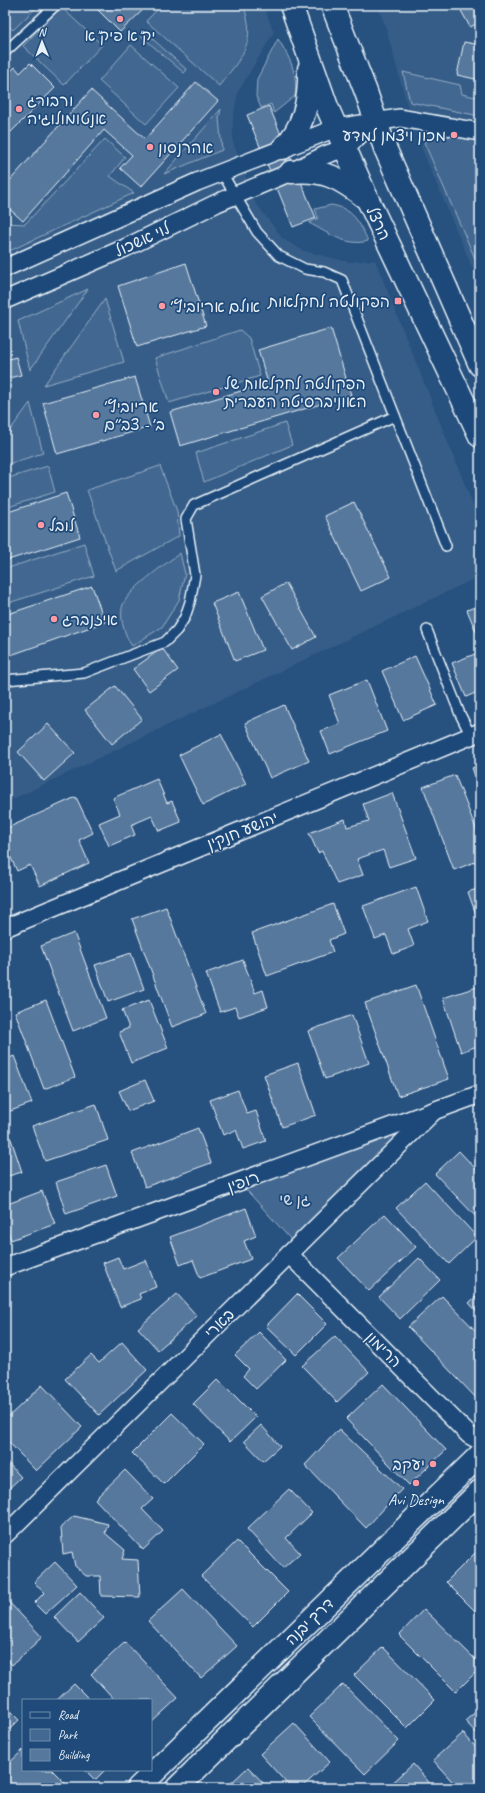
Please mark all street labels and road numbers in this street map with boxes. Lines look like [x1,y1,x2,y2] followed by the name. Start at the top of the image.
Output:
[362,203,395,244] street label: הרצל
[111,218,174,261] street label: לוי אשכול
[204,808,281,854] street label: יהושע חנקין
[225,1167,262,1197] street label: רופין
[201,1305,239,1343] street label: בארי
[361,1327,406,1372] street label: הרימון
[281,1594,338,1650] street label: דרך יבנה

